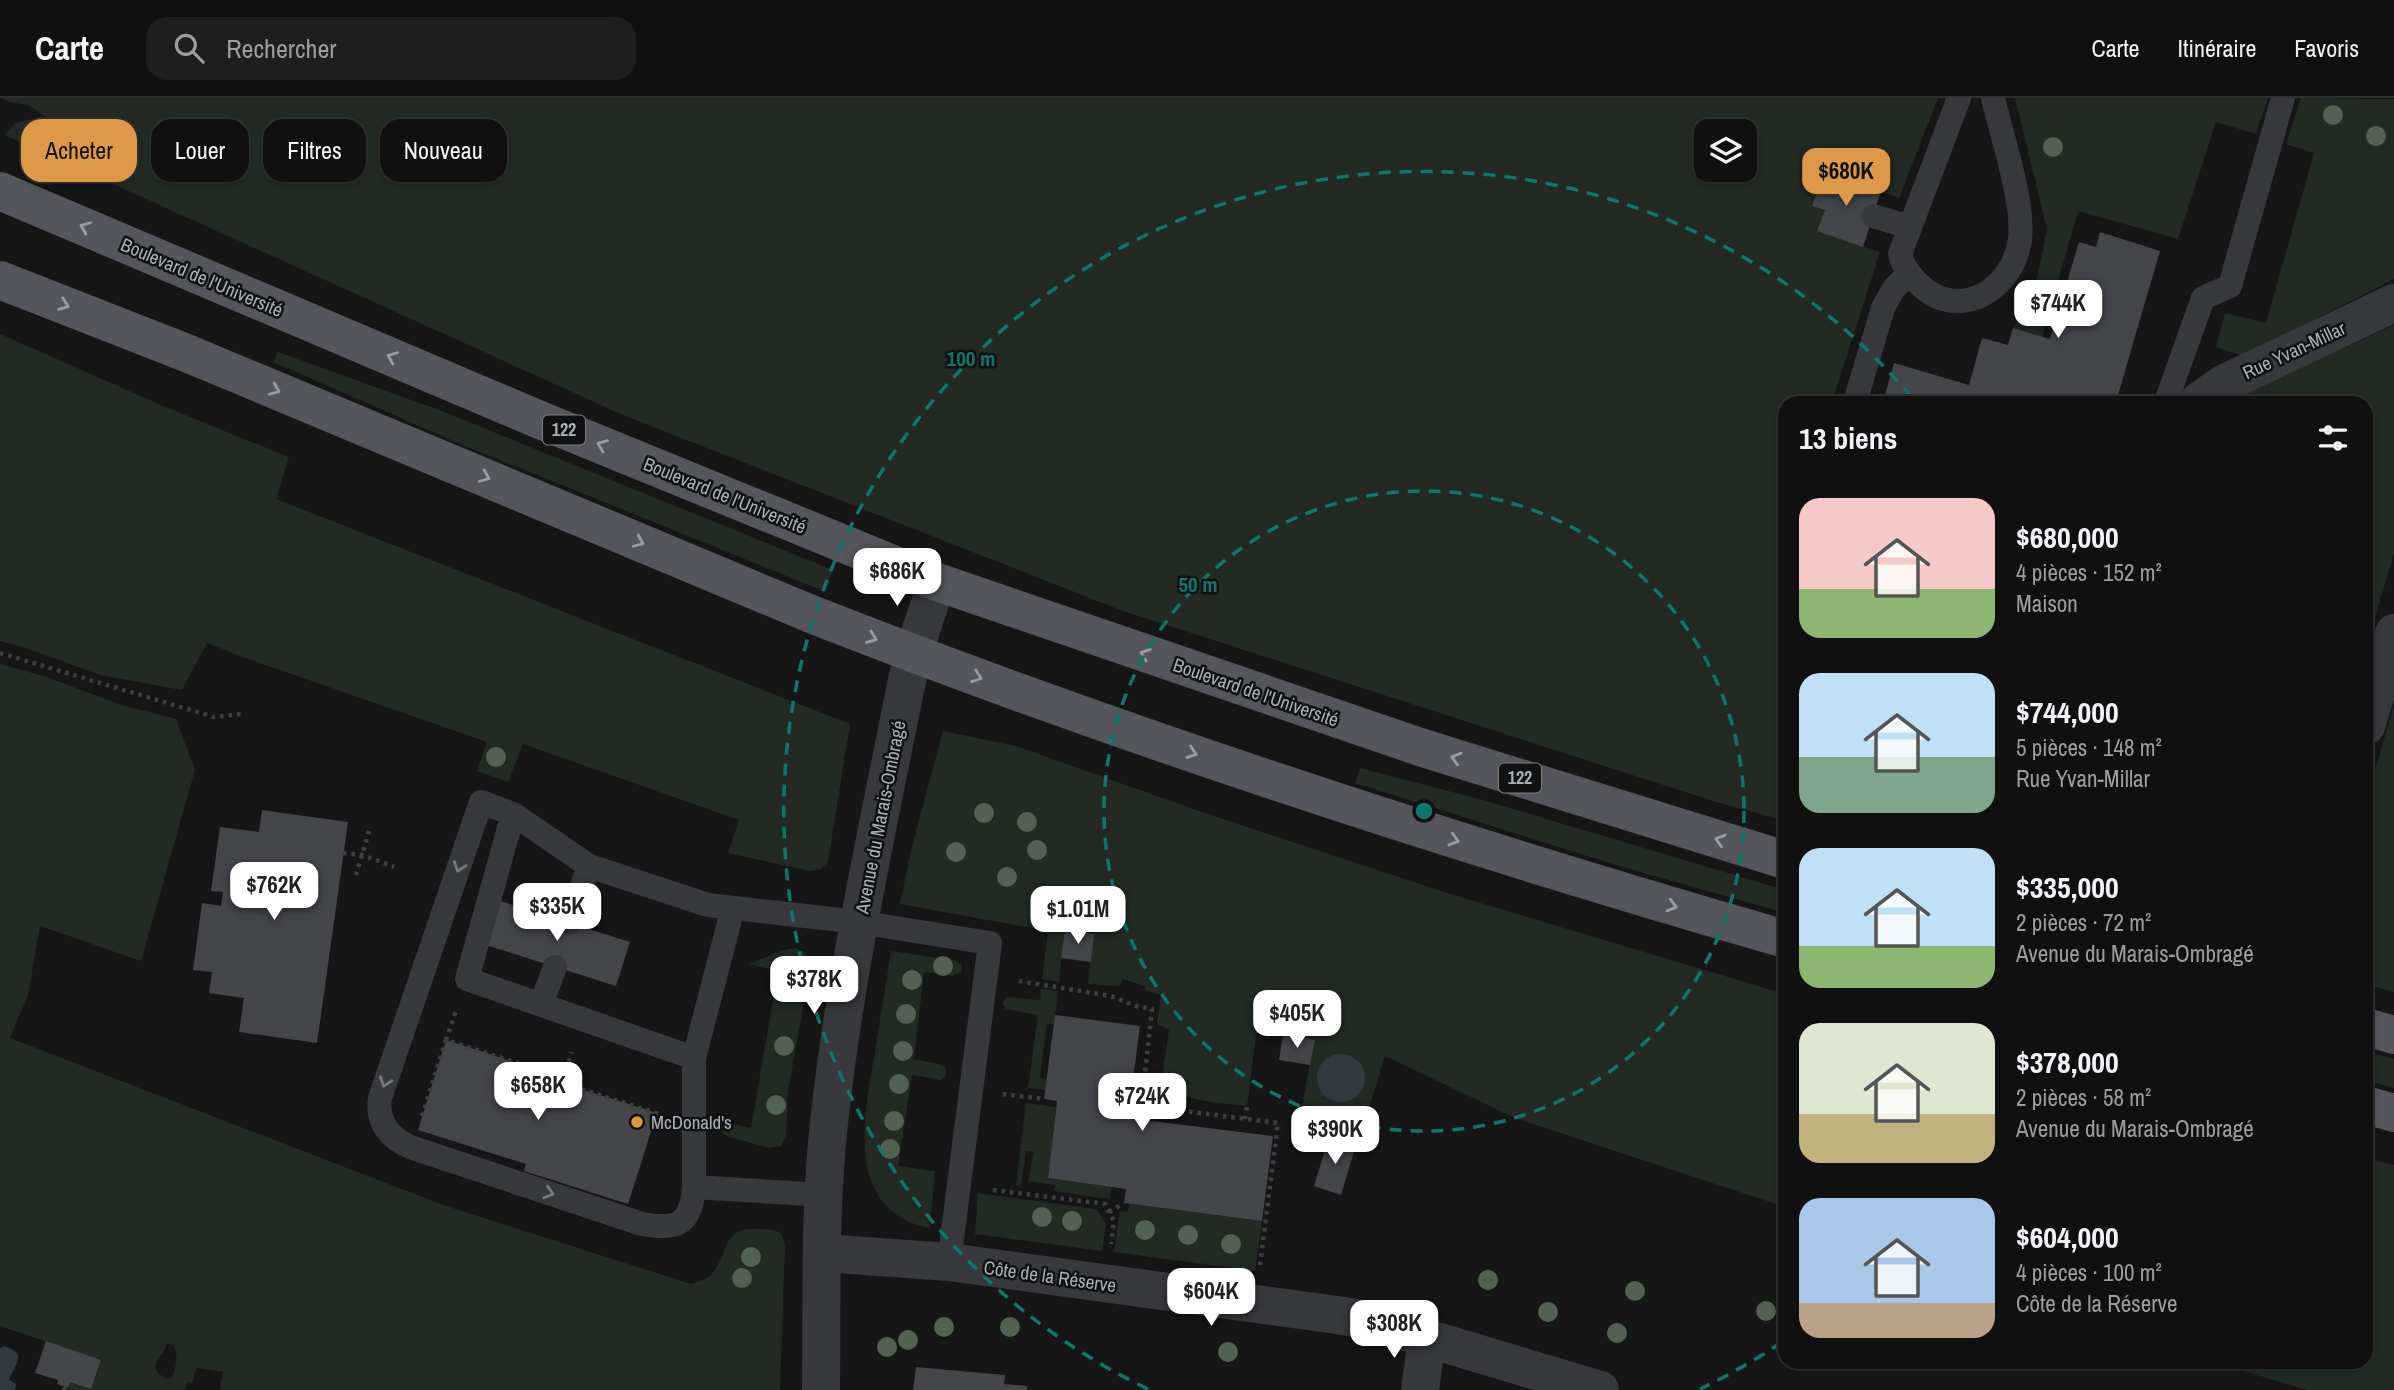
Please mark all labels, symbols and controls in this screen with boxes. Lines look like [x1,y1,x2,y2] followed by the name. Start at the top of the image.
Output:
[146,17,636,80] search box
[35,26,104,70] text: Carte
[170,29,208,67] icon: search
[226,31,336,66] text: Rechercher
[2091,32,2140,64] text: Carte
[2178,32,2256,64] text: Itinéraire
[2294,32,2359,64] text: Favoris
[21,119,137,182] chip: Acheter
[151,119,249,182] chip: Louer
[263,119,366,182] chip: Filtres
[380,119,507,182] chip: Nouveau
[1694,119,1757,182] map controls
[1694,119,1757,182] button: layers
[1797,148,1895,208] pin: $680K
[1818,155,1874,186] text: $680K
[80,221,92,235] one-way arrow
[117,231,287,323] street label: Boulevard de l'Université
[2009,280,2107,340] pin: $744K
[2030,287,2086,318] text: $744K
[57,297,69,311] one-way arrow
[2238,315,2350,385] street label: Rue Yvan-Millar
[947,344,995,373] text: 100 m
[387,351,399,365] one-way arrow
[268,381,280,395] one-way arrow
[543,416,585,444] road number: 122
[1799,418,1897,458] text: 13 biens
[2314,419,2352,457] icon: filters
[597,439,609,453] one-way arrow
[640,450,810,540] street label: Boulevard de l'Université
[478,469,490,483] one-way arrow
[2016,517,2119,557] text: $680,000
[1855,526,1939,610] icon: home
[632,534,644,548] one-way arrow
[848,548,946,608] pin: $686K
[869,555,925,586] text: $686K
[2016,557,2162,588] text: 4 pièces · 152 m²
[1178,570,1218,599] text: 50 m
[2016,588,2078,619] text: Maison
[865,629,877,643] one-way arrow
[1139,648,1151,662] one-way arrow
[1170,651,1342,733] street label: Boulevard de l'Université
[971,669,983,683] one-way arrow
[2016,692,2119,732] text: $744,000
[1855,701,1939,785] icon: home
[848,718,911,917] street label: Avenue du Marais-Ombragé
[2016,732,2162,763] text: 5 pièces · 148 m²
[1185,745,1197,759] one-way arrow
[1450,752,1462,767] one-way arrow
[2016,763,2150,794] text: Rue Yvan-Millar
[1499,764,1541,792] road number: 122
[1412,799,1436,823] centre of rings
[1448,831,1460,846] one-way arrow
[1714,834,1726,849] one-way arrow
[453,860,467,872] one-way arrow
[225,862,323,922] pin: $762K
[2016,867,2119,907] text: $335,000
[246,869,302,900] text: $762K
[1855,876,1939,960] icon: home
[508,884,606,943] pin: $335K
[1021,886,1135,946] pin: $1.01M
[529,890,585,921] text: $335K
[1047,893,1109,924] text: $1.01M
[1666,898,1678,913] one-way arrow
[2016,907,2151,938] text: 2 pièces · 72 m²
[2016,938,2254,969] text: Avenue du Marais-Ombragé
[765,956,863,1016] pin: $378K
[786,963,842,994] text: $378K
[1248,990,1346,1050] pin: $405K
[1269,997,1325,1028] text: $405K
[2016,1042,2119,1082] text: $378,000
[1855,1051,1939,1135] icon: home
[489,1062,587,1122] pin: $658K
[510,1069,566,1100] text: $658K
[1093,1074,1191,1133] pin: $724K
[379,1075,393,1087] one-way arrow
[1114,1080,1170,1111] text: $724K
[2016,1082,2151,1113] text: 2 pièces · 58 m²
[1286,1107,1384,1166] pin: $390K
[651,1109,732,1135] place label: McDonald's
[1307,1113,1363,1144] text: $390K
[2016,1113,2254,1144] text: Avenue du Marais-Ombragé
[629,1114,645,1130] marker: McDonald's
[543,1185,555,1199] one-way arrow
[2016,1217,2119,1257] text: $604,000
[1855,1226,1939,1310] icon: home
[982,1254,1118,1298] street label: Côte de la Réserve
[2016,1257,2162,1288] text: 4 pièces · 100 m²
[1162,1268,1260,1328] pin: $604K
[1183,1275,1239,1306] text: $604K
[2016,1288,2177,1319] text: Côte de la Réserve
[1345,1300,1443,1360] pin: $308K
[1366,1307,1422,1338] text: $308K

